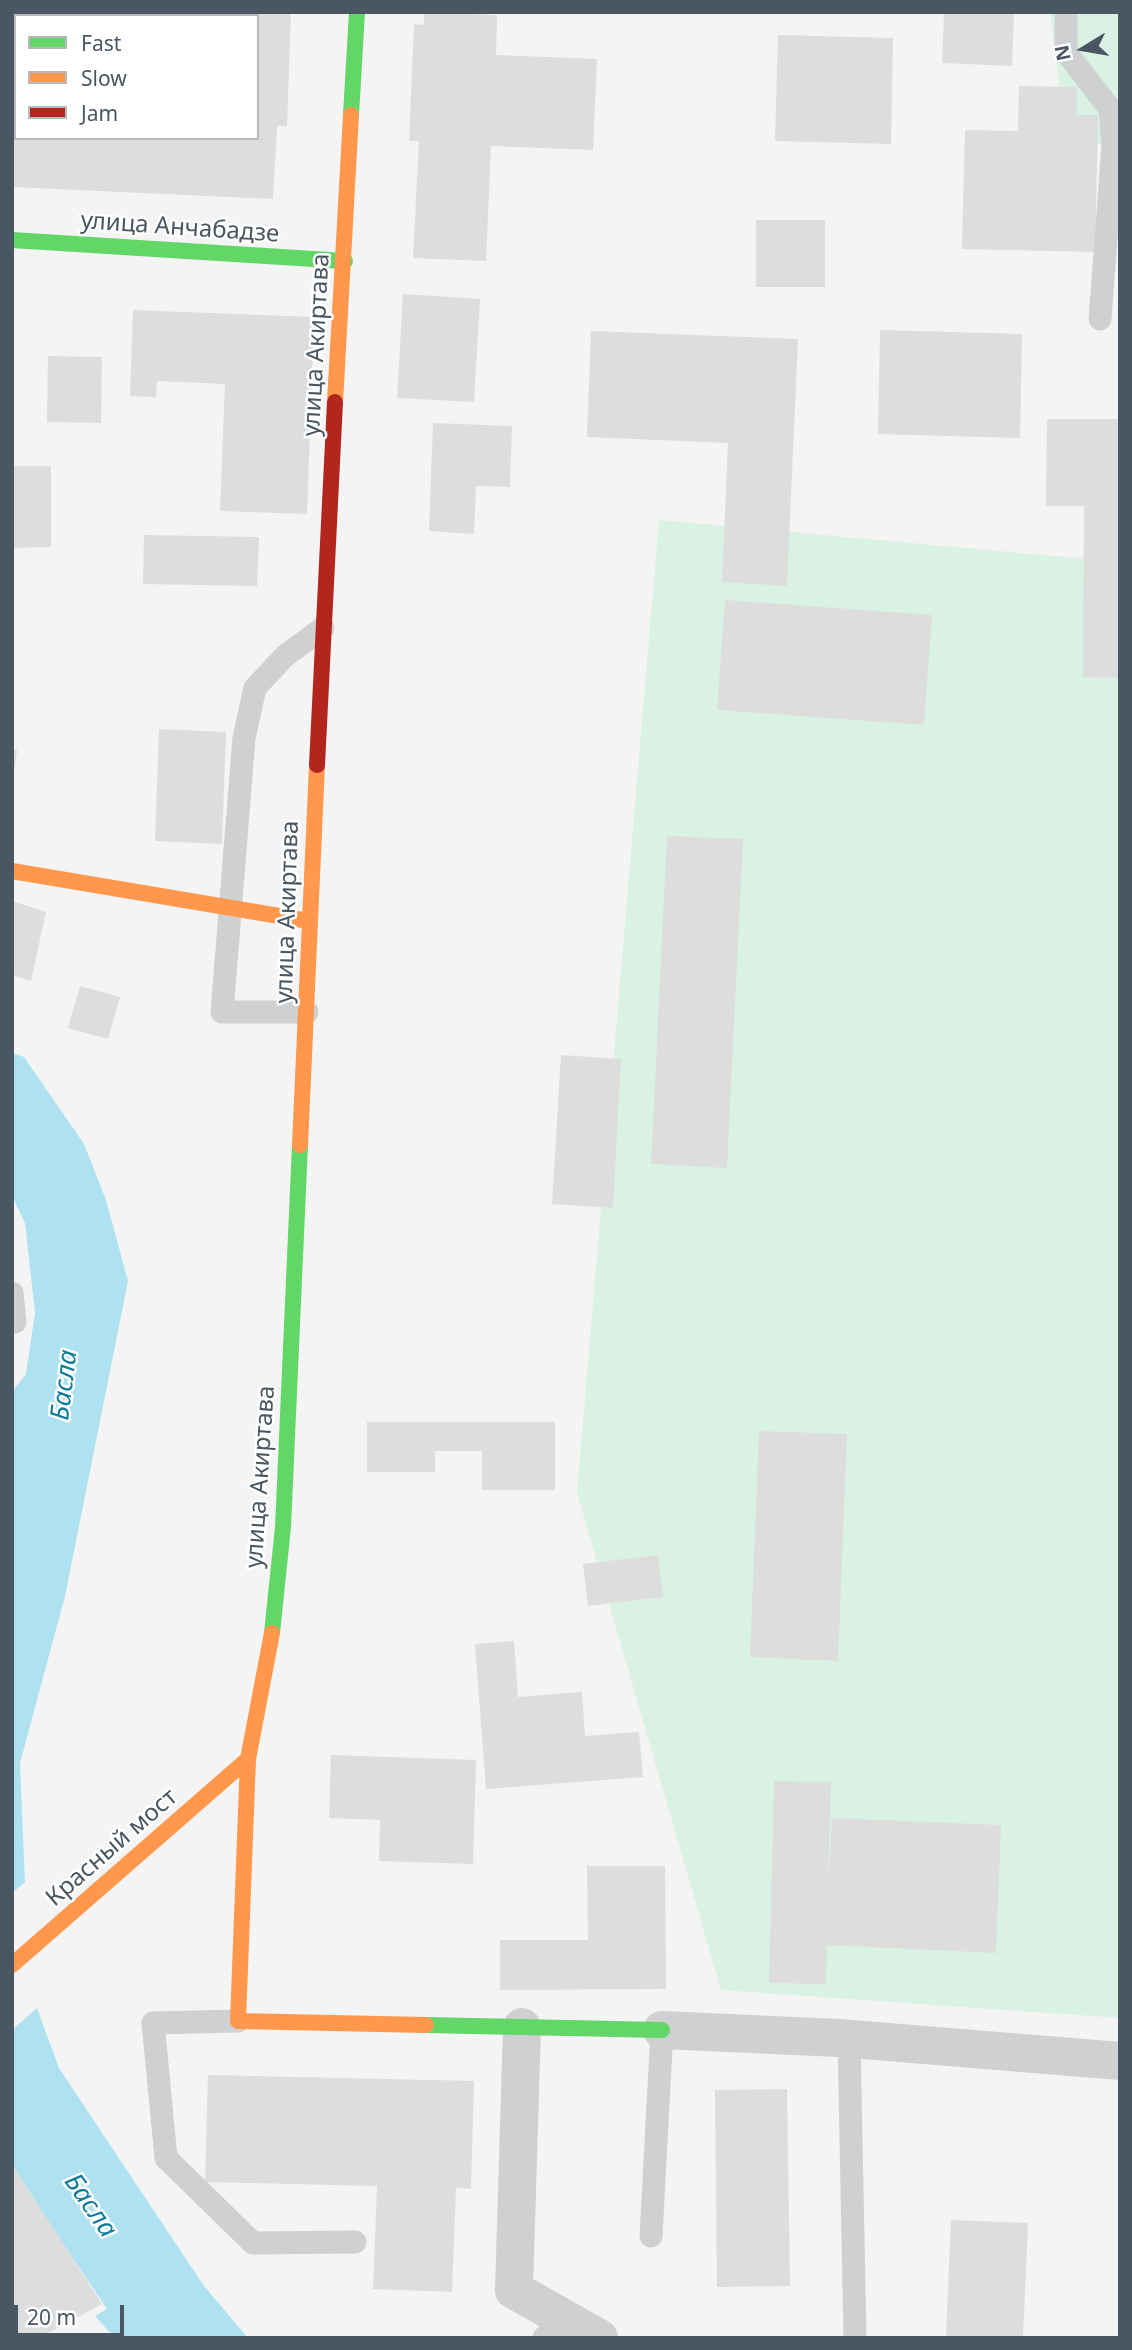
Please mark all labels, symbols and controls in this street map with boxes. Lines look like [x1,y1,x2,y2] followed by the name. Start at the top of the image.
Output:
[14,14,259,140] legend
[1048,14,1118,84] north arrow
[81,29,121,57] text: Fast
[1048,43,1077,63] text: N
[81,64,127,92] text: Slow
[81,99,118,127] text: Jam
[80,207,280,249] street label: улица Анчабадзе
[298,253,336,437] street label: улица Акиртава
[270,820,306,1004] street label: улица Акиртава
[45,1348,85,1422] water label: Басла
[240,1385,282,1569] street label: улица Акиртава
[40,1783,184,1913] street label: Красный мост
[57,2168,123,2244] water label: Басла
[18,2290,128,2334] scale bar
[27,2303,76,2331] text: 20 m

